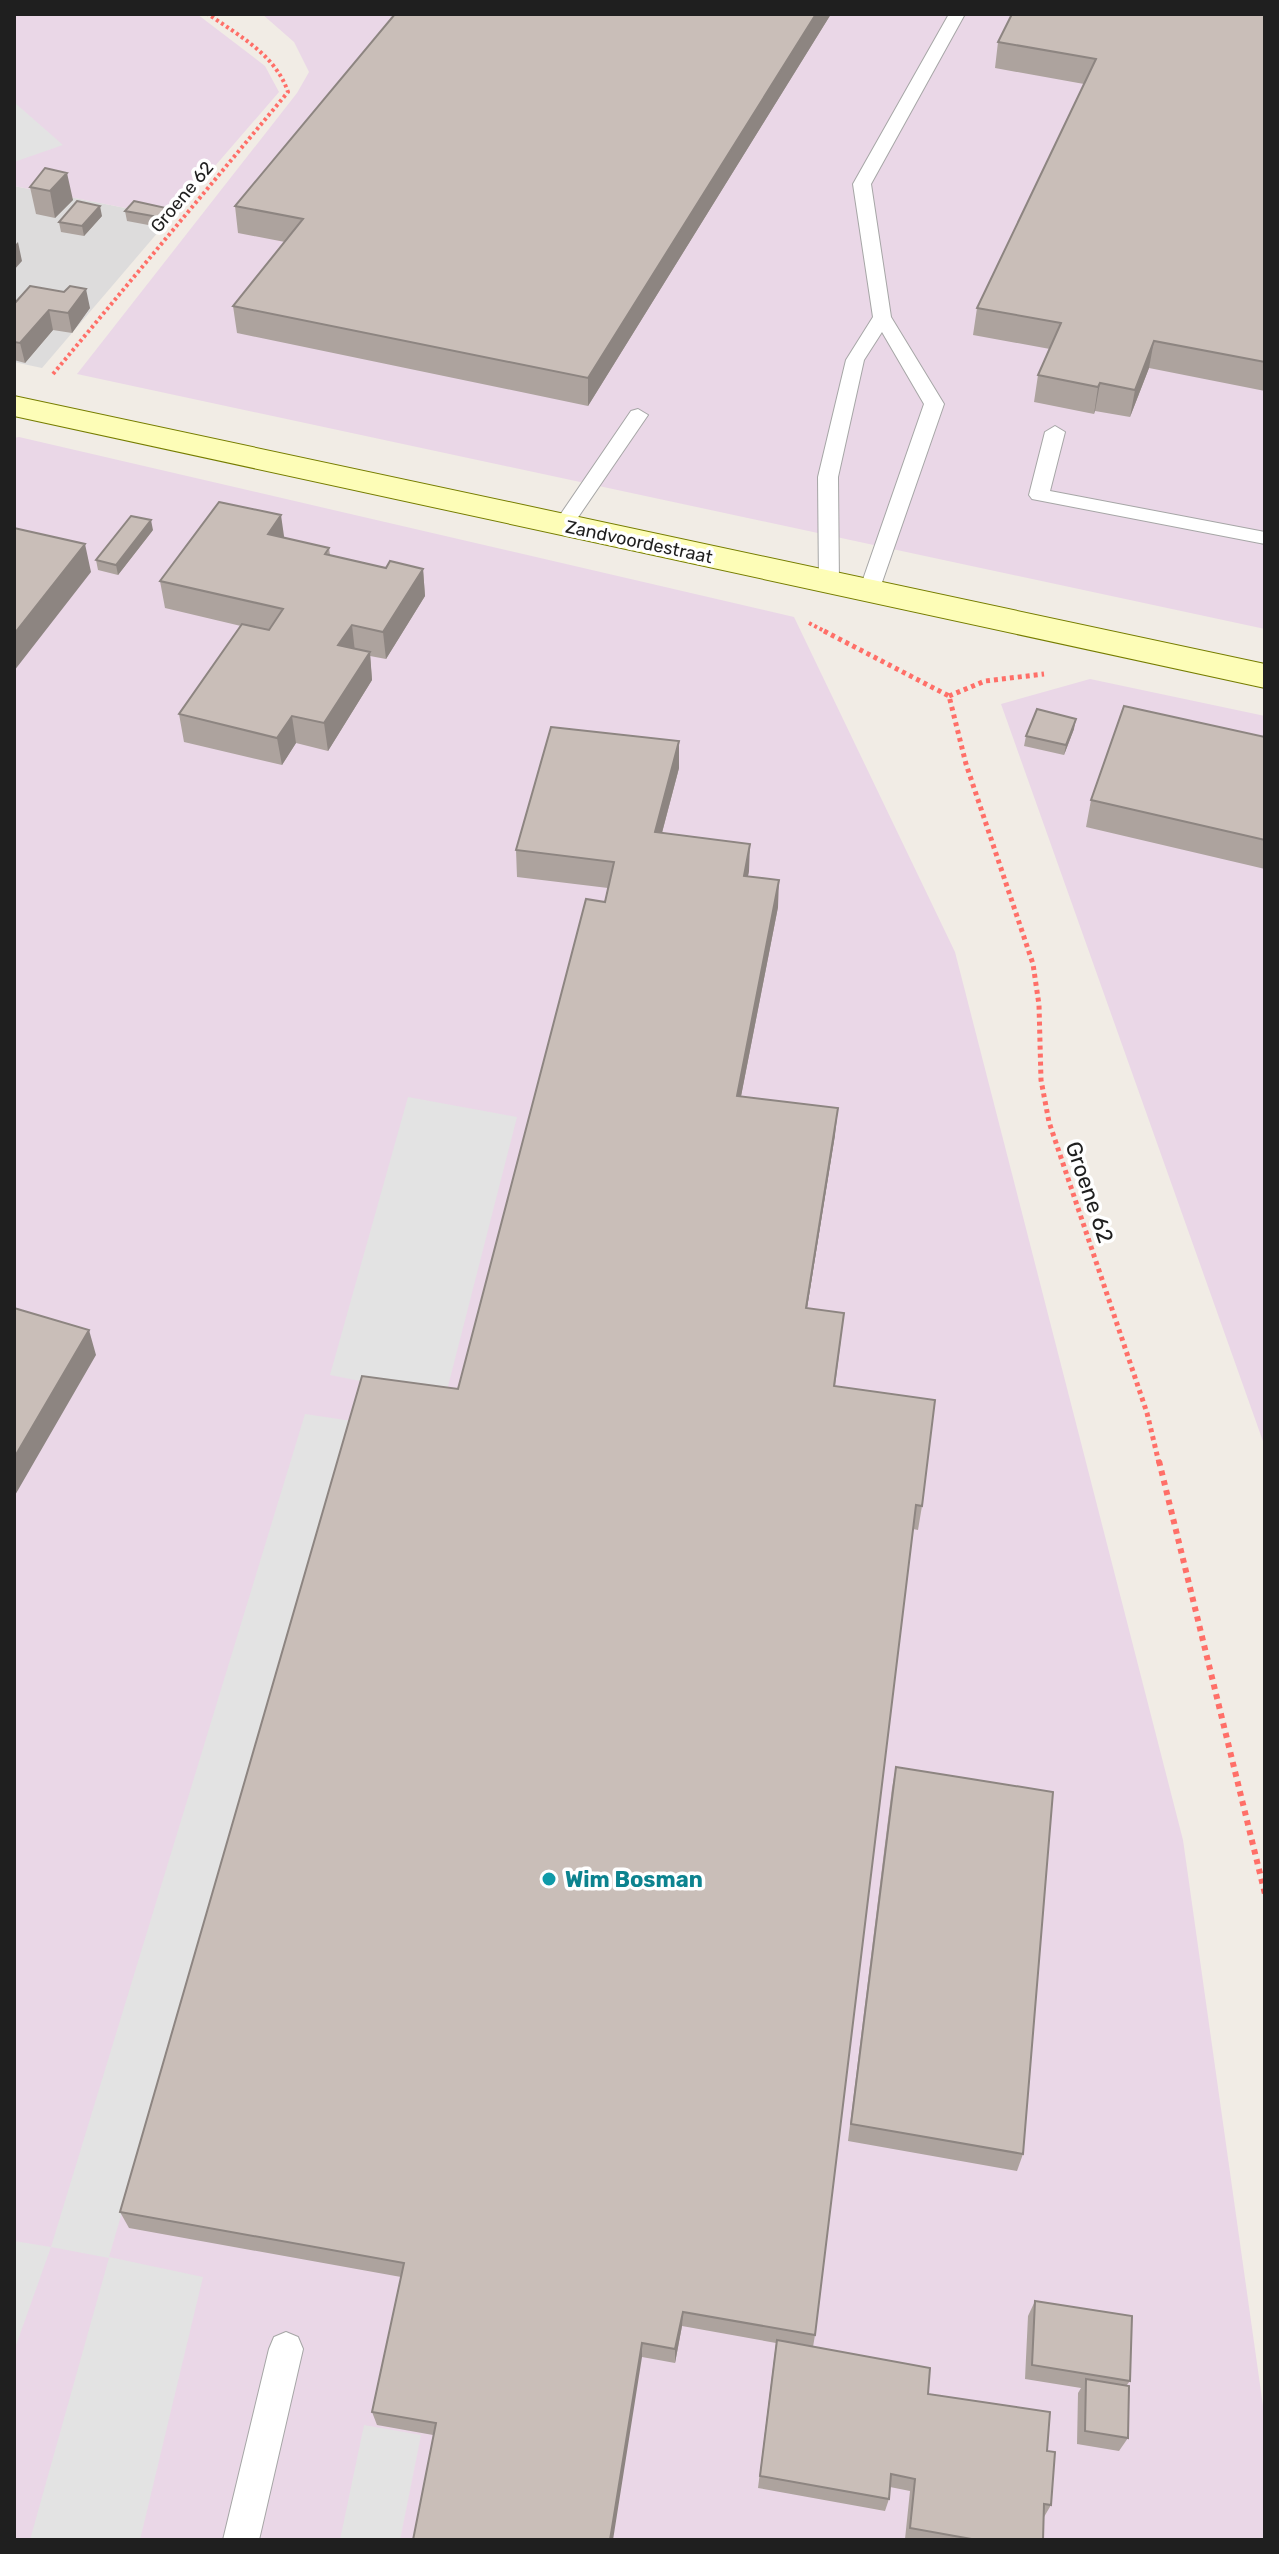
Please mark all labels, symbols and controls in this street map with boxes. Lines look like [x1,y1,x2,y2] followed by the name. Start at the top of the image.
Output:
[146,157,218,237] street label: Groene 62
[563,516,715,568] street label: Zandvoordestraat
[1060,1138,1119,1246] street label: Groene 62
[565,1866,703,1893] place label: Wim Bosman
[540,1870,558,1888] marker: Wim Bosman

